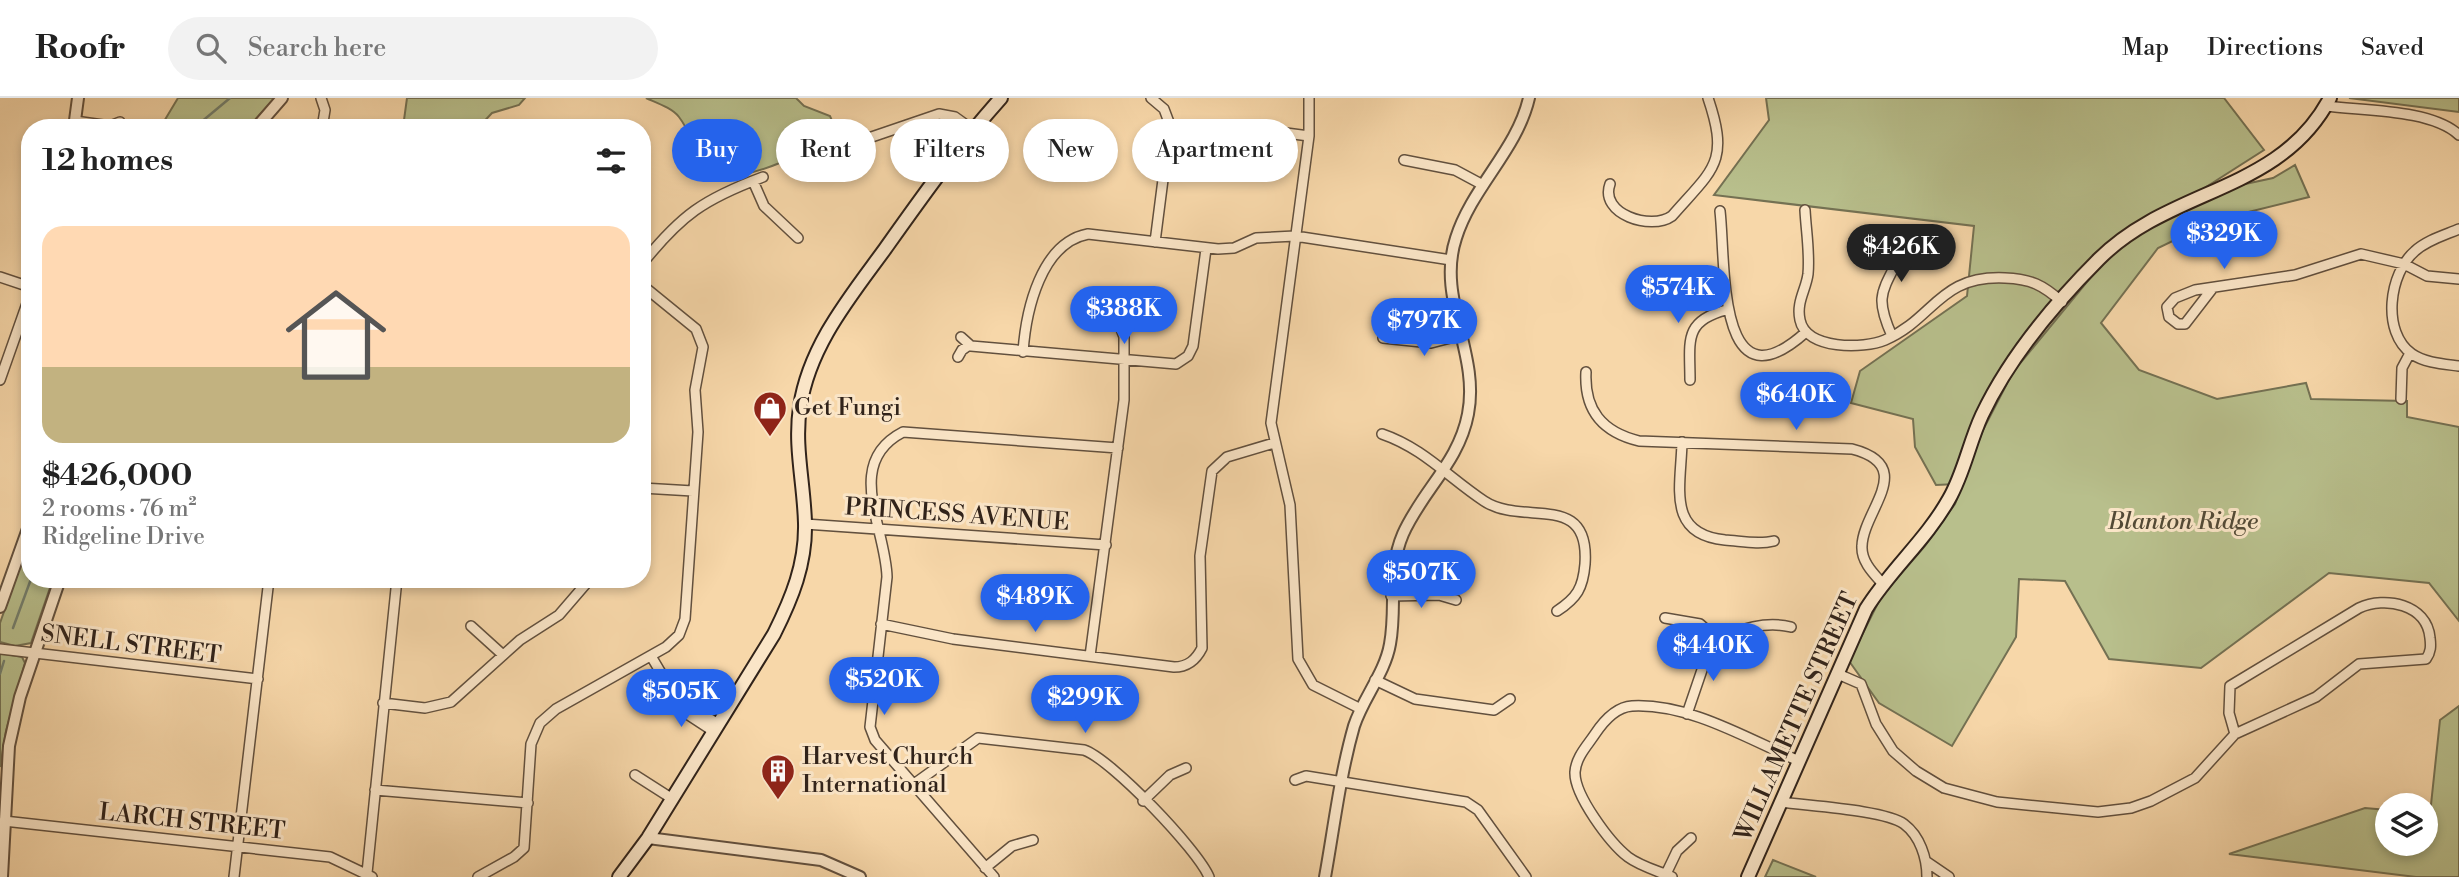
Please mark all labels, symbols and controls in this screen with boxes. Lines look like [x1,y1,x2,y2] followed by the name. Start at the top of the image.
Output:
[168,17,658,80] search box
[35,28,126,69] text: Roofr
[192,29,230,67] icon: search
[248,32,386,64] text: Search here
[2122,33,2169,63] text: Map
[2207,33,2323,63] text: Directions
[2361,33,2424,63] text: Saved
[672,119,762,182] chip: Buy
[776,119,876,182] chip: Rent
[890,119,1009,182] chip: Filters
[1023,119,1118,182] chip: New
[1132,119,1298,182] chip: Apartment
[42,142,173,180] text: 12 homes
[592,142,630,180] icon: filters
[2175,212,2273,271] pin: $329K
[2186,220,2262,248] text: $329K
[1852,225,1950,284] pin: $426K
[1863,233,1939,261] text: $426K
[1629,266,1727,325] pin: $574K
[273,272,399,398] icon: home
[1641,274,1715,302] text: $574K
[1075,286,1173,346] pin: $388K
[1086,295,1162,323] text: $388K
[1375,299,1473,358] pin: $797K
[1387,307,1461,335] text: $797K
[1747,372,1845,432] pin: $640K
[1756,381,1836,409] text: $640K
[751,389,789,438] shop icon: Get Fungi
[794,393,901,423] place label: Get Fungi
[42,457,192,495] text: $426,000
[844,492,1070,538] street label: PRINCESS AVENUE
[42,495,197,523] text: 2 rooms · 76 m²
[2107,507,2258,537] park label: Blanton Ridge
[42,523,205,551] text: Ridgeline Drive
[1372,550,1470,610] pin: $507K
[1383,559,1459,587] text: $507K
[986,574,1084,634] pin: $489K
[997,583,1073,611] text: $489K
[1728,588,1866,847] street label: WILLAMETTE STREET
[39,619,223,671] street label: SNELL STREET
[1664,624,1762,683] pin: $440K
[1673,632,1753,660] text: $440K
[835,658,933,717] pin: $520K
[845,666,923,694] text: $520K
[632,670,730,729] pin: $505K
[1036,676,1134,735] pin: $299K
[642,678,720,706] text: $505K
[1047,684,1123,712] text: $299K
[802,742,973,800] place label: Harvest Church International
[759,752,797,801] building icon: Harvest Church International
[2375,793,2438,856] map controls
[2375,793,2438,856] button: layers
[97,797,287,847] street label: LARCH STREET

